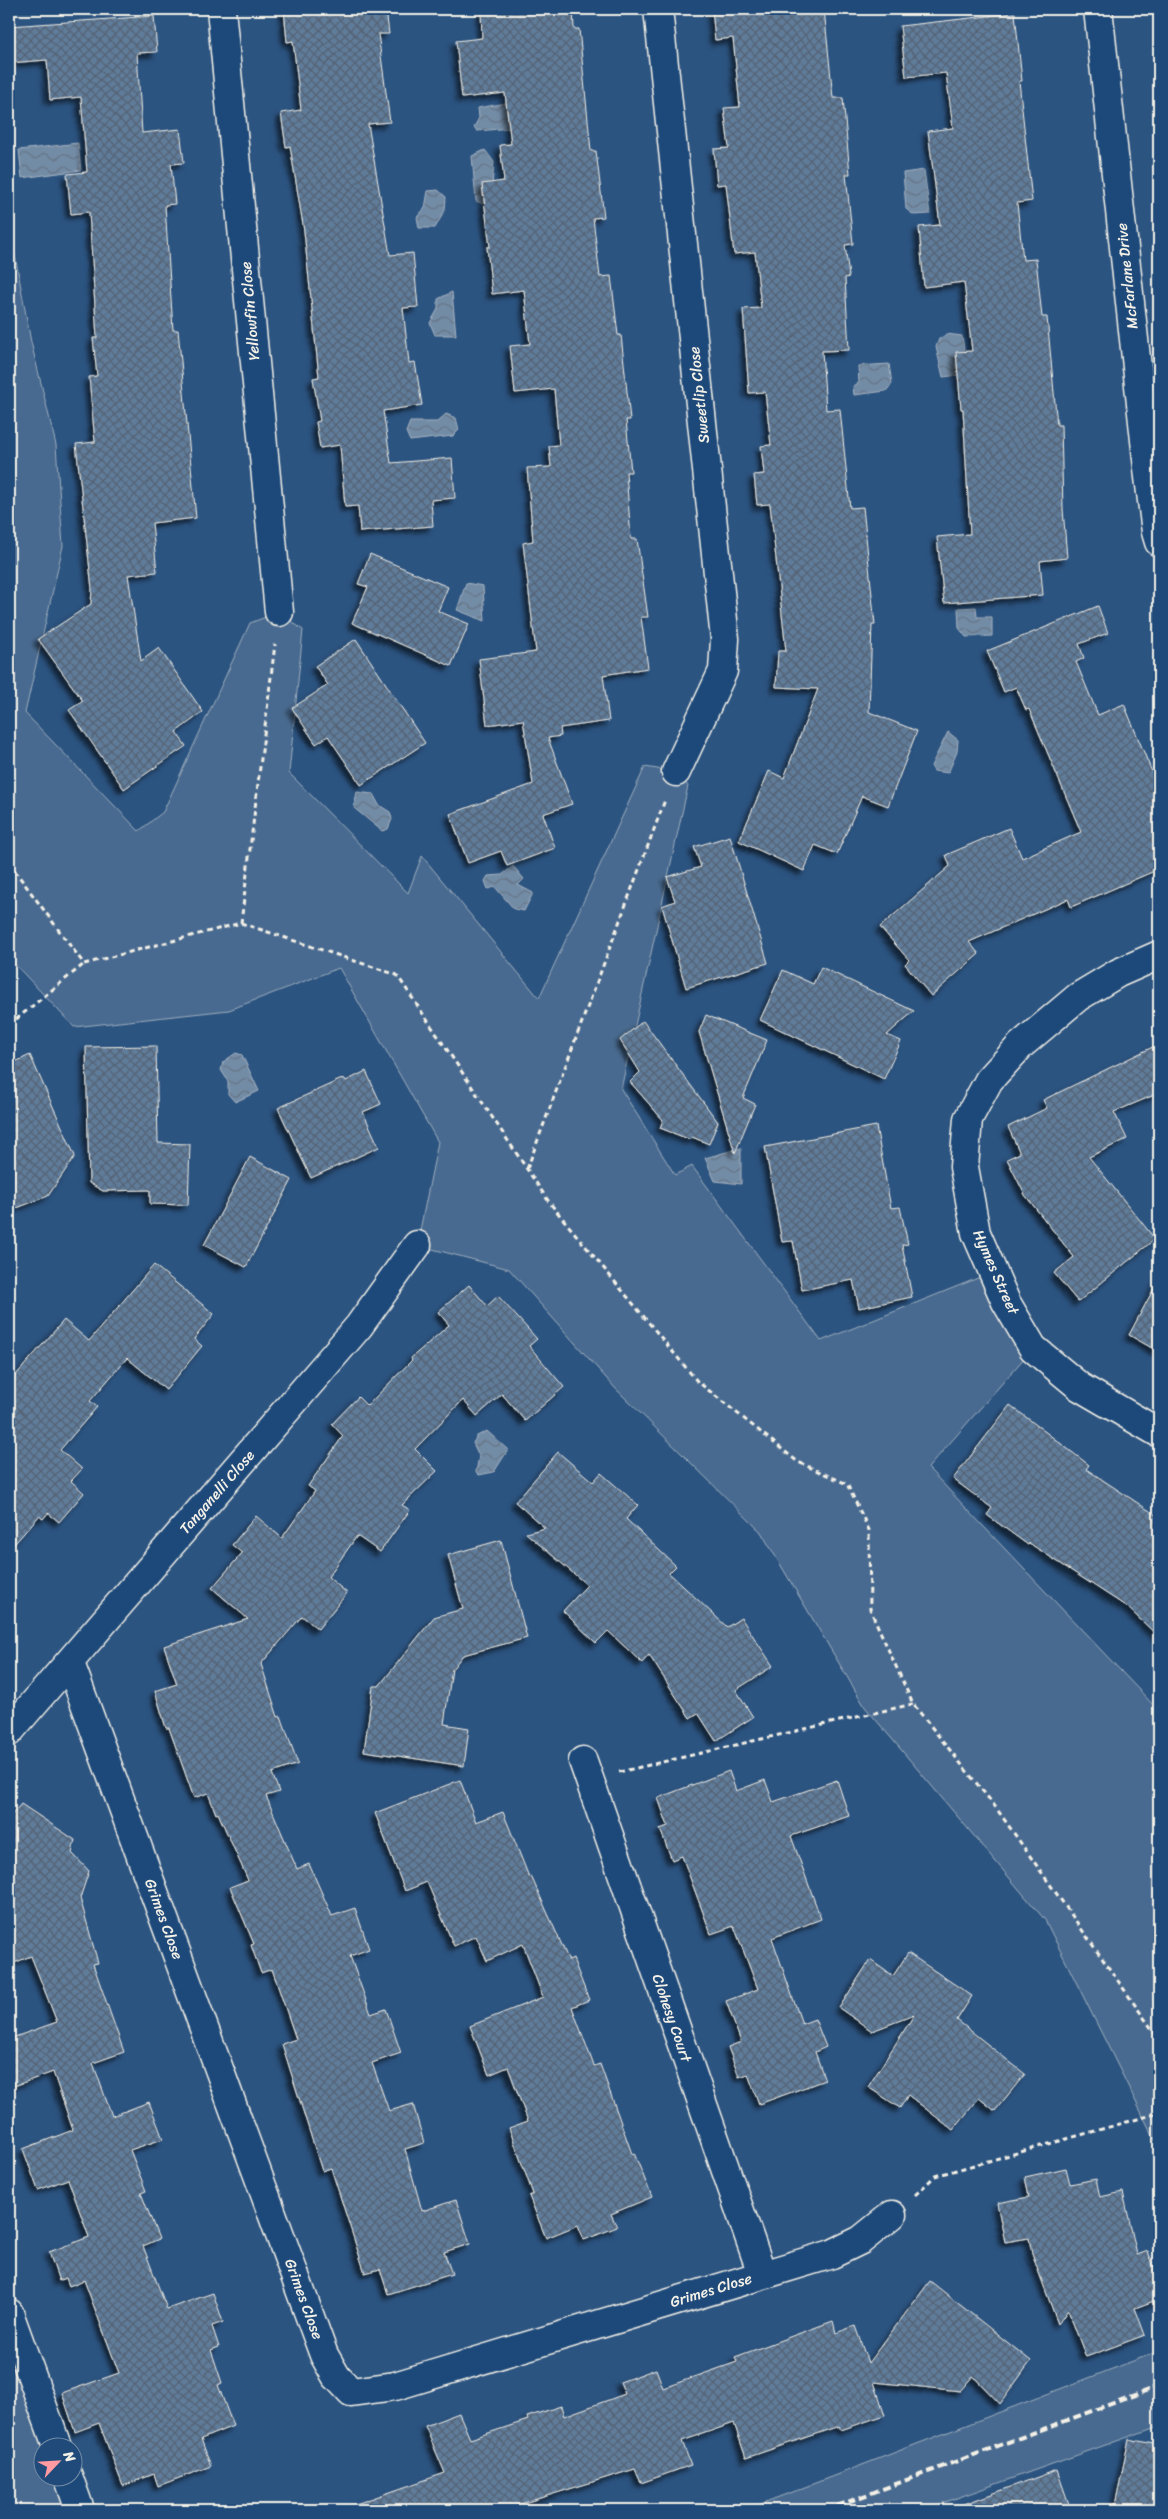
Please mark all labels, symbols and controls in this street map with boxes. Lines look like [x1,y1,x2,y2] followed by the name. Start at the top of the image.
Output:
[1108,221,1145,330] street label: McFarlane Drive
[233,260,267,362] street label: Yellowfin Close
[681,345,717,445] street label: Sweetlip Close
[966,1225,1027,1320] street label: Hymes Street
[173,1444,261,1540] street label: Tanganelli Close
[137,1875,191,1963] street label: Grimes Close
[645,1970,700,2066] street label: Clohesy Court
[277,2255,331,2343] street label: Grimes Close
[667,2265,756,2315] street label: Grimes Close
[32,2436,82,2486] north arrow
[56,2446,83,2467] text: N

